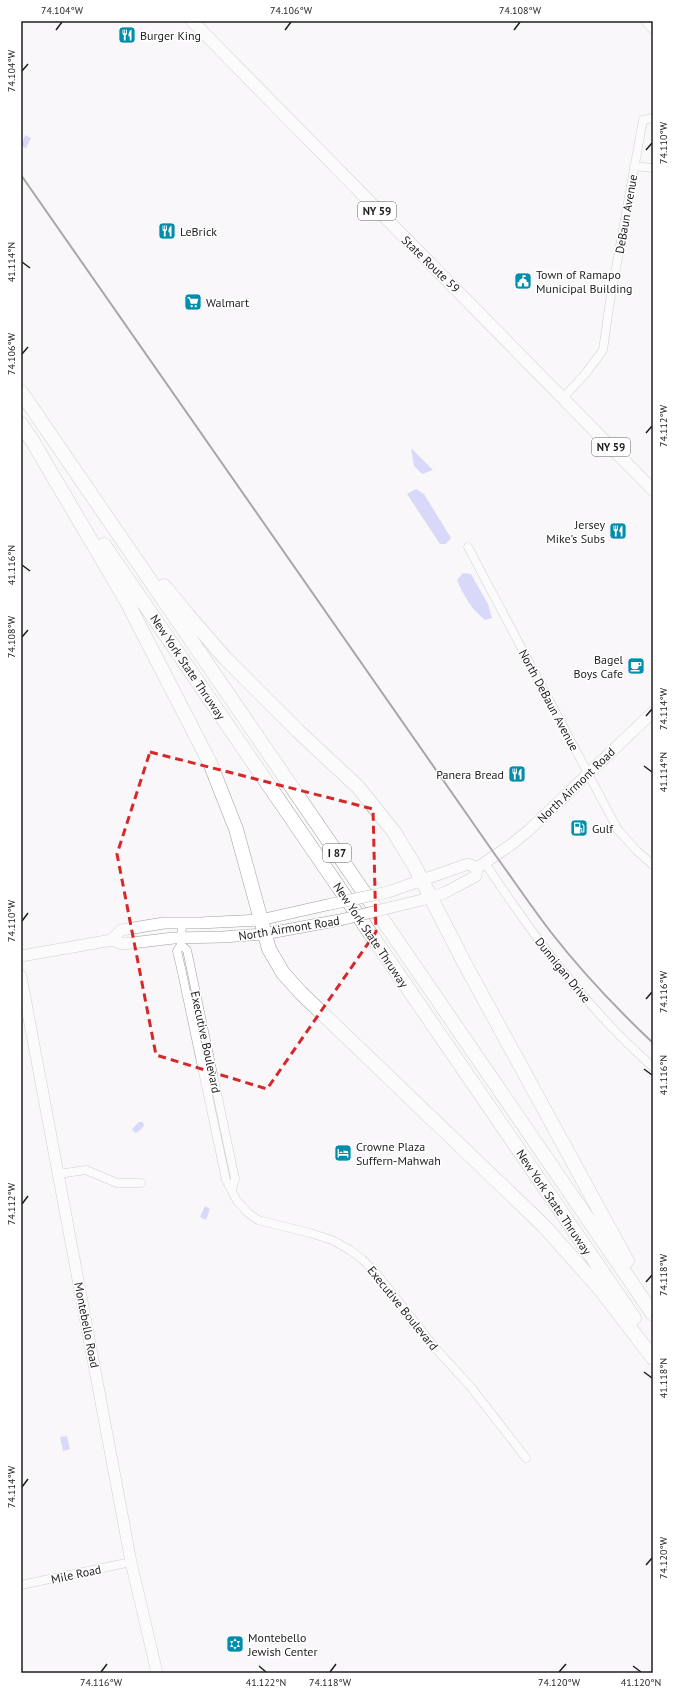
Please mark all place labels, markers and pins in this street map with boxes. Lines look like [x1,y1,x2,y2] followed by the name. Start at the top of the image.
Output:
[117,25,137,45] restaurant icon: Burger King
[140,28,201,43] place label: Burger King
[157,221,177,241] restaurant icon: LeBrick
[180,224,217,239] place label: LeBrick
[536,267,632,296] place label: Town of Ramapo Municipal Building
[513,271,533,291] public building icon: Town of Ramapo Municipal Building
[183,292,203,312] supermarket icon: Walmart
[206,295,249,310] place label: Walmart
[546,517,605,546] place label: Jersey Mike's Subs
[608,521,628,541] restaurant icon: Jersey Mike's Subs
[573,652,623,681] place label: Bagel Boys Cafe
[626,656,646,676] cafe icon: Bagel Boys Cafe
[507,764,527,784] restaurant icon: Panera Bread
[436,767,504,782] place label: Panera Bread
[569,818,589,838] fuel station icon: Gulf
[592,821,614,836] place label: Gulf
[356,1139,441,1168] place label: Crowne Plaza Suffern-Mahwah
[333,1143,353,1163] hotel icon: Crowne Plaza Suffern-Mahwah
[247,1630,318,1659] place label: Montebello Jewish Center
[225,1634,245,1654] synagogue icon: Montebello Jewish Center

